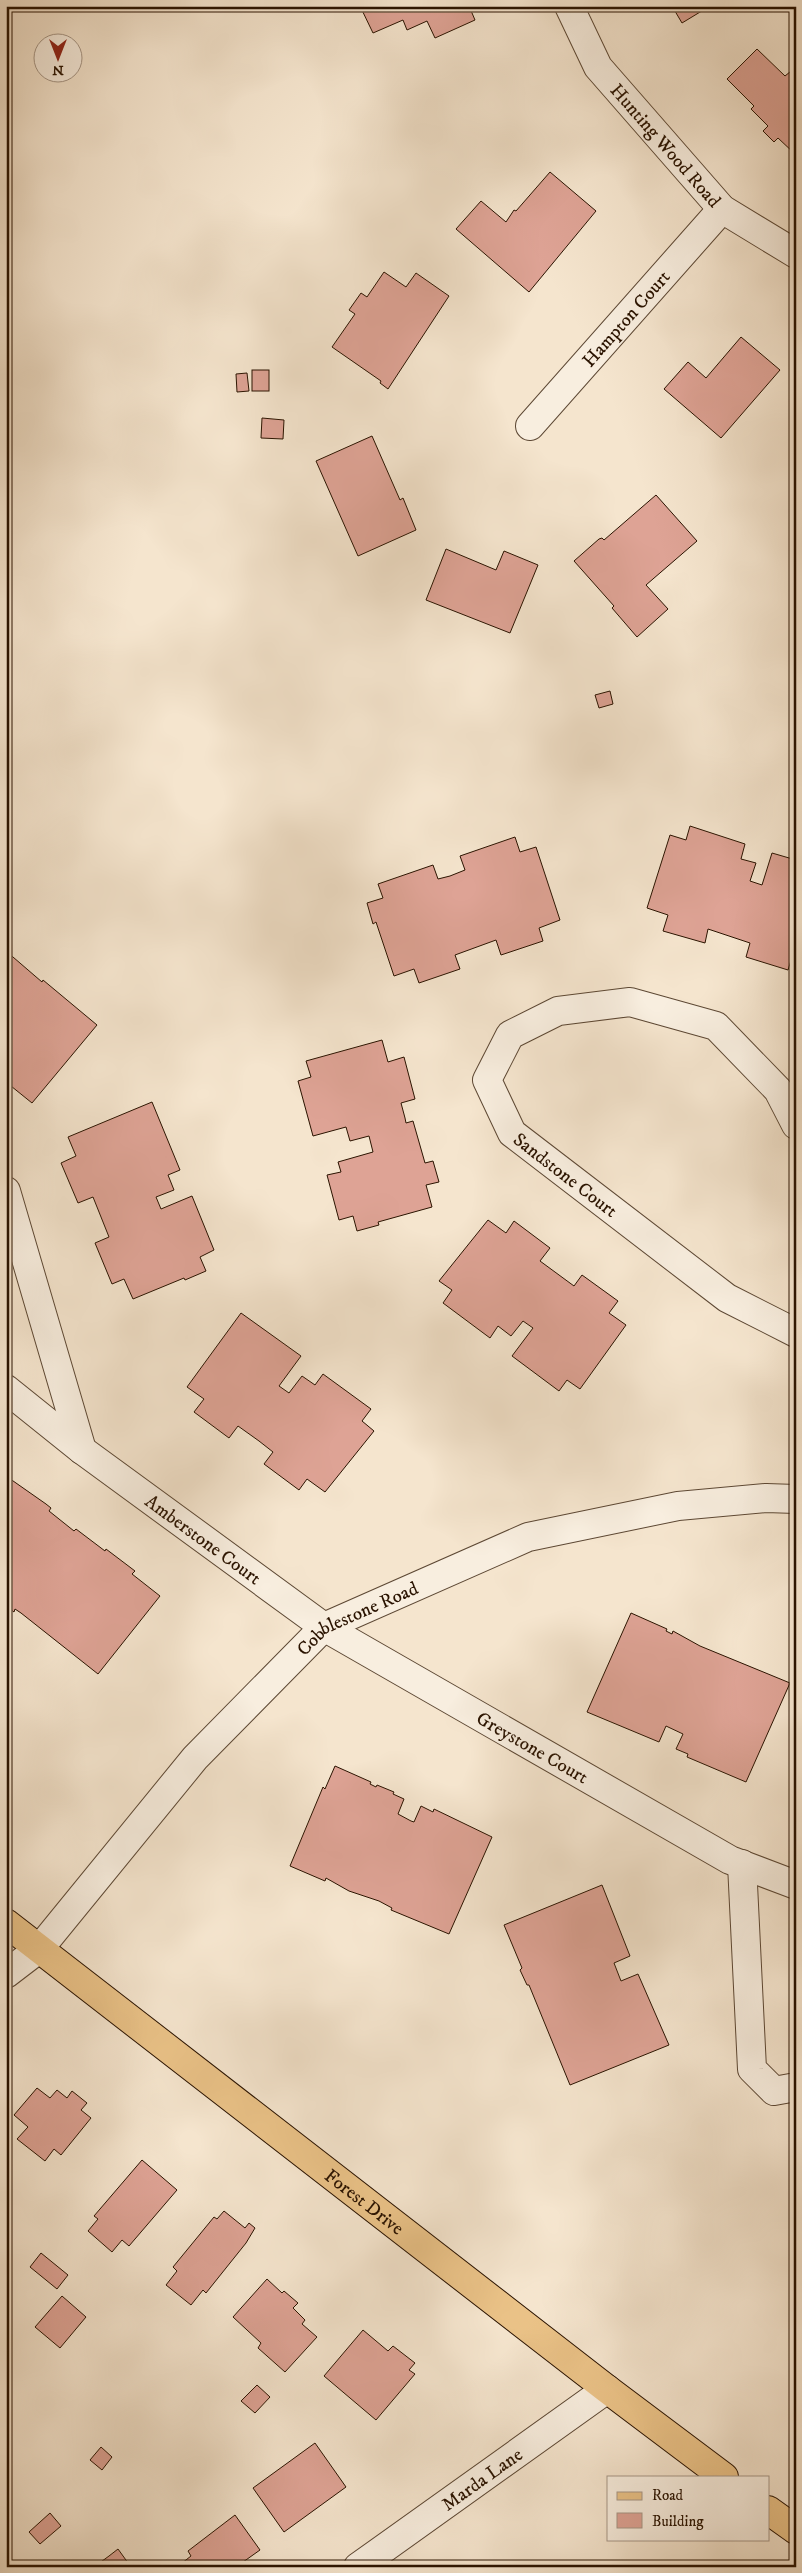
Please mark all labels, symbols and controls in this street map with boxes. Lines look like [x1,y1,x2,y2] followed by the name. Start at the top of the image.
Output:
[32,32,82,82] north arrow
[52,61,64,79] text: N
[605,79,726,213] street label: Hunting Wood Road
[578,266,675,372] street label: Hampton Court
[508,1128,622,1223] street label: Sandstone Court
[140,1490,265,1590] street label: Amberstone Court
[292,1577,422,1661] street label: Cobblestone Road
[472,1707,592,1789] street label: Greystone Court
[320,2164,408,2240] street label: Forest Drive
[438,2443,527,2516] street label: Marda Lane
[607,2476,770,2540] legend
[652,2486,684,2505] text: Road
[652,2512,704,2531] text: Building

